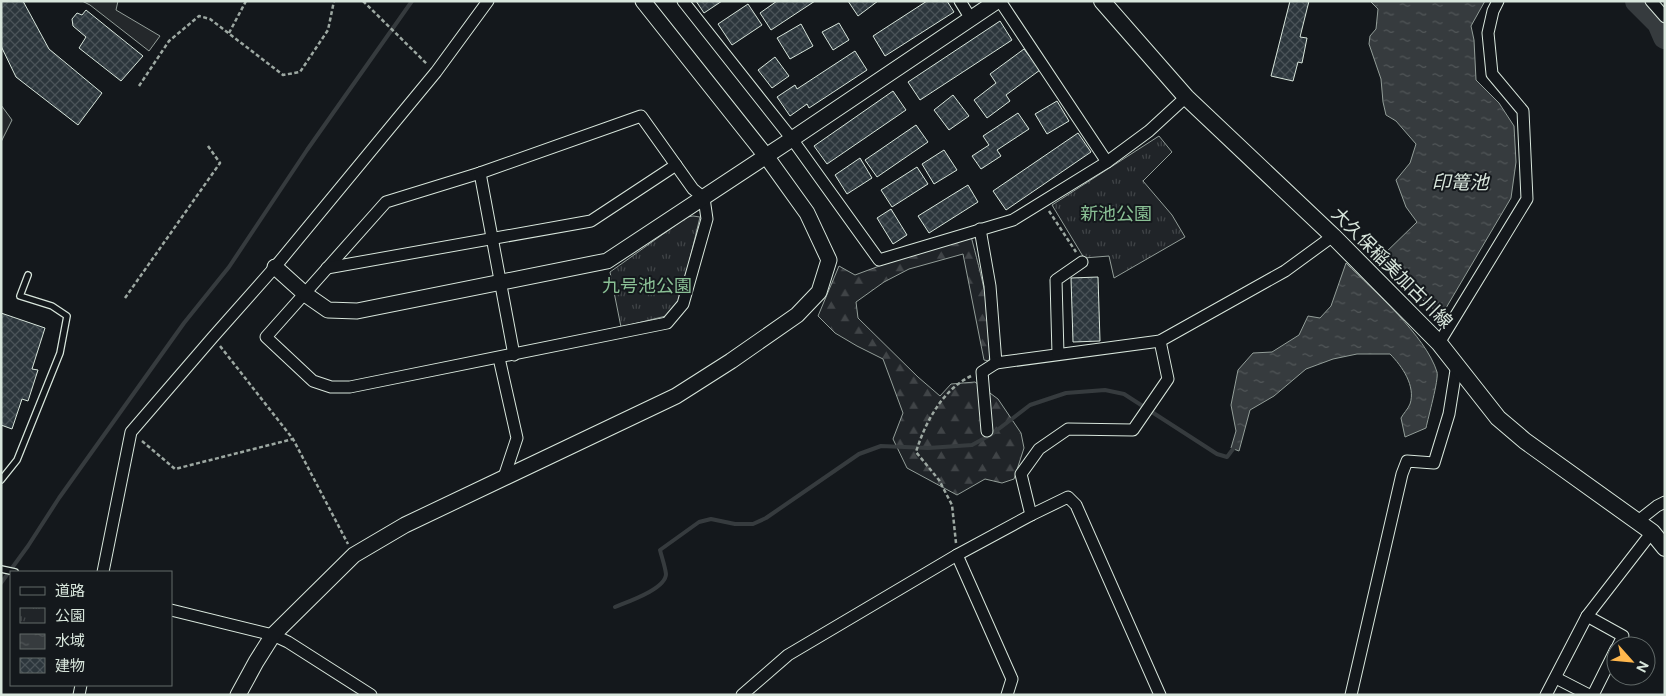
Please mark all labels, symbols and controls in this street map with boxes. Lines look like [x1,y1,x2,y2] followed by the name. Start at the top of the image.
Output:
[1431,170,1490,195] water label: 印篭池
[1080,202,1152,226] park label: 新池公園
[1326,202,1458,334] street label: 大久保稲美加古川線
[602,274,692,298] park label: 九号池公園
[10,571,172,686] legend
[55,581,85,601] text: 道路
[55,606,85,626] text: 公園
[55,631,85,651] text: 水域
[1606,636,1656,686] north arrow
[55,656,85,676] text: 建物
[1632,658,1653,676] text: N

